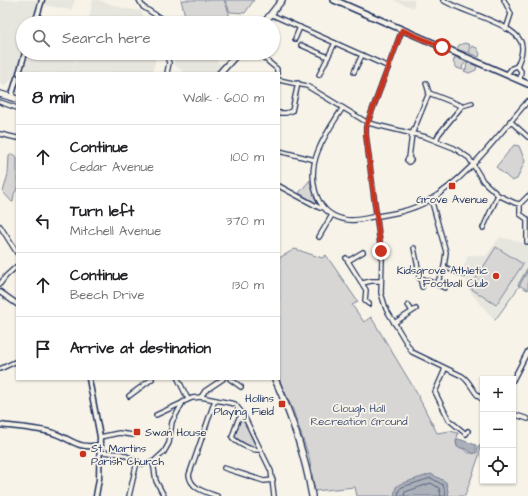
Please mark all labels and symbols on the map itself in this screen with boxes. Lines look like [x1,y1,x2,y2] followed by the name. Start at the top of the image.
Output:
[433,38,451,56] route start
[447,181,457,191] marker: Grove Avenue
[416,192,488,207] place label: Grove Avenue
[372,242,390,260] route end
[397,263,488,291] place label: Kidsgrove Athletic Football Club
[491,271,501,281] marker: Kidsgrove Athletic Football Club
[214,391,274,420] place label: Hollins Playing Field
[277,399,287,409] marker: Hollins Playing Field
[310,401,408,429] park label: Clough Hall Recreation Ground
[145,425,206,440] place label: Swan House
[132,427,142,437] marker: Swan House
[91,441,165,469] place label: St. Martins Parish Church
[78,449,88,459] marker: St. Martins Parish Church

